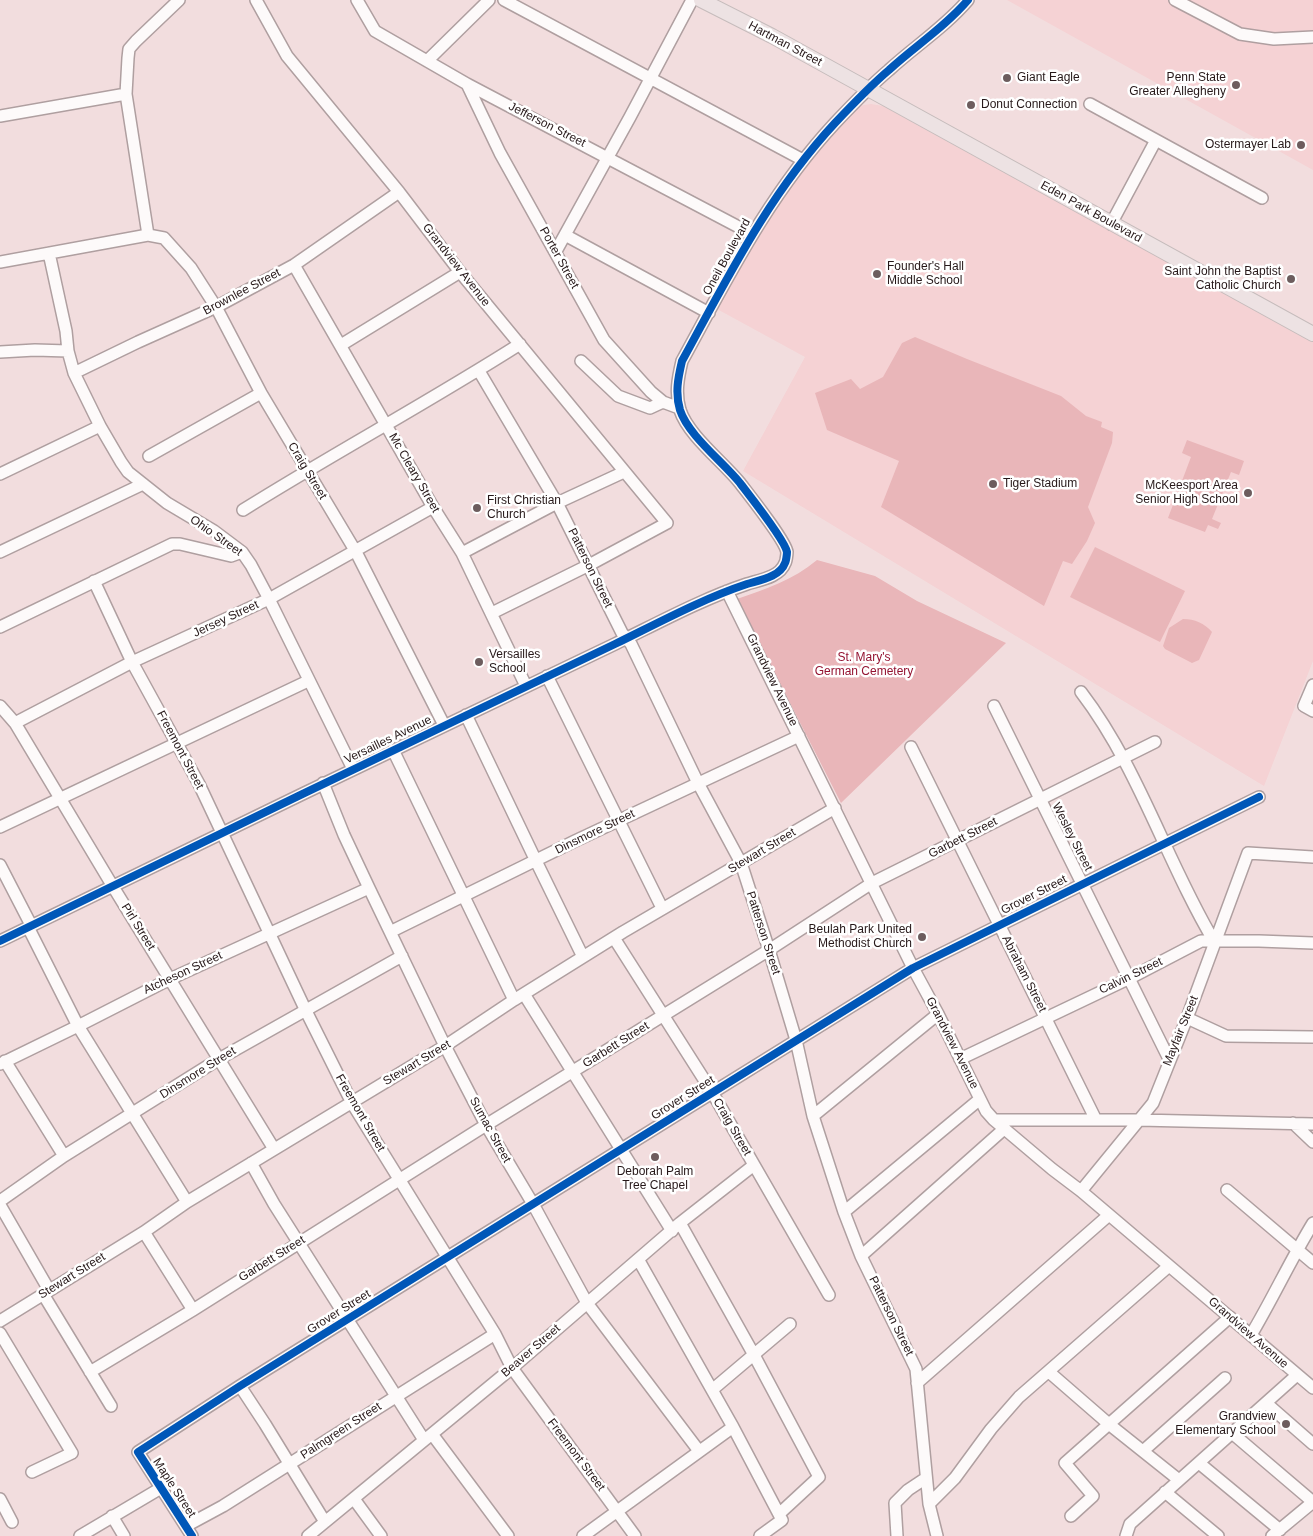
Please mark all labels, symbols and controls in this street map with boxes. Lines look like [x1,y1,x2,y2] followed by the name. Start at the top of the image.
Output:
[746,19,824,69] street label: Hartman Street
[1017,71,1080,85] place label: Giant Eagle
[1129,71,1226,99] place label: Penn State Greater Allegheny
[1001,72,1013,84] marker: Giant Eagle
[1230,79,1242,91] marker: Penn State Greater Allegheny
[981,98,1077,112] place label: Donut Connection
[506,99,588,151] street label: Jefferson Street
[965,99,977,111] marker: Donut Connection
[1205,138,1291,152] place label: Ostermayer Lab
[1295,139,1307,151] marker: Ostermayer Lab
[1038,178,1144,246] street label: Eden Park Boulevard
[700,216,754,298] street label: Oneil Boulevard
[419,221,493,309] street label: Grandview Avenue
[536,225,582,291] street label: Porter Street
[887,260,964,288] place label: Founder's Hall Middle School
[1164,265,1281,293] place label: Saint John the Baptist Catholic Church
[201,266,283,318] street label: Brownlee Street
[871,268,883,280] marker: Founder's Hall Middle School
[1285,273,1297,285] marker: Saint John the Baptist Catholic Church
[385,431,443,515] street label: Mc Cleary Street
[284,440,330,502] street label: Craig Street
[1003,477,1077,491] place label: Tiger Stadium
[987,478,999,490] marker: Tiger Stadium
[1135,479,1238,507] place label: McKeesport Area Senior High School
[1242,487,1254,499] marker: McKeesport Area Senior High School
[487,494,561,522] place label: First Christian Church
[471,502,483,514] marker: First Christian Church
[187,513,245,559] street label: Ohio Street
[565,526,615,610] street label: Patterson Street
[191,598,261,640] street label: Jersey Street
[743,631,801,729] street label: Grandview Avenue
[489,648,540,676] place label: Versailles School
[815,651,913,679] park label: St. Mary's German Cemetery
[473,656,485,668] marker: Versailles School
[153,708,207,792] street label: Freemont Street
[342,713,434,767] street label: Versailles Avenue
[1049,801,1095,873] street label: Wesley Street
[553,807,637,857] street label: Dinsmore Street
[926,814,1000,862] street label: Garbett Street
[726,825,798,877] street label: Stewart Street
[999,872,1069,918] street label: Grover Street
[743,890,783,976] street label: Patterson Street
[118,901,158,953] street label: Pirl Street
[809,923,912,951] place label: Beulah Park United Methodist Church
[916,931,928,943] marker: Beulah Park United Methodist Church
[999,933,1049,1015] street label: Abraham Street
[141,948,225,998] street label: Atcheson Street
[1097,954,1165,998] street label: Calvin Street
[1160,994,1202,1068] street label: Mayfair Street
[923,995,981,1091] street label: Grandview Avenue
[580,1019,652,1071] street label: Garbett Street
[381,1037,453,1089] street label: Stewart Street
[157,1044,239,1102] street label: Dinsmore Street
[332,1072,388,1154] street label: Freemont Street
[649,1073,717,1123] street label: Grover Street
[466,1095,514,1165] street label: Sumac Street
[710,1096,754,1158] street label: Craig Street
[649,1151,661,1163] marker: Deborah Palm Tree Chapel
[617,1165,693,1193] place label: Deborah Palm Tree Chapel
[236,1233,308,1285] street label: Garbett Street
[36,1250,108,1302] street label: Stewart Street
[866,1274,916,1358] street label: Patterson Street
[305,1287,373,1337] street label: Grover Street
[1205,1294,1291,1372] street label: Grandview Avenue
[499,1321,563,1381] street label: Beaver Street
[298,1400,384,1462] street label: Palmgreen Street
[1175,1410,1276,1438] place label: Grandview Elementary School
[544,1416,608,1494] street label: Freemont Street
[1280,1418,1292,1430] marker: Grandview Elementary School
[149,1456,199,1520] street label: Maple Street

